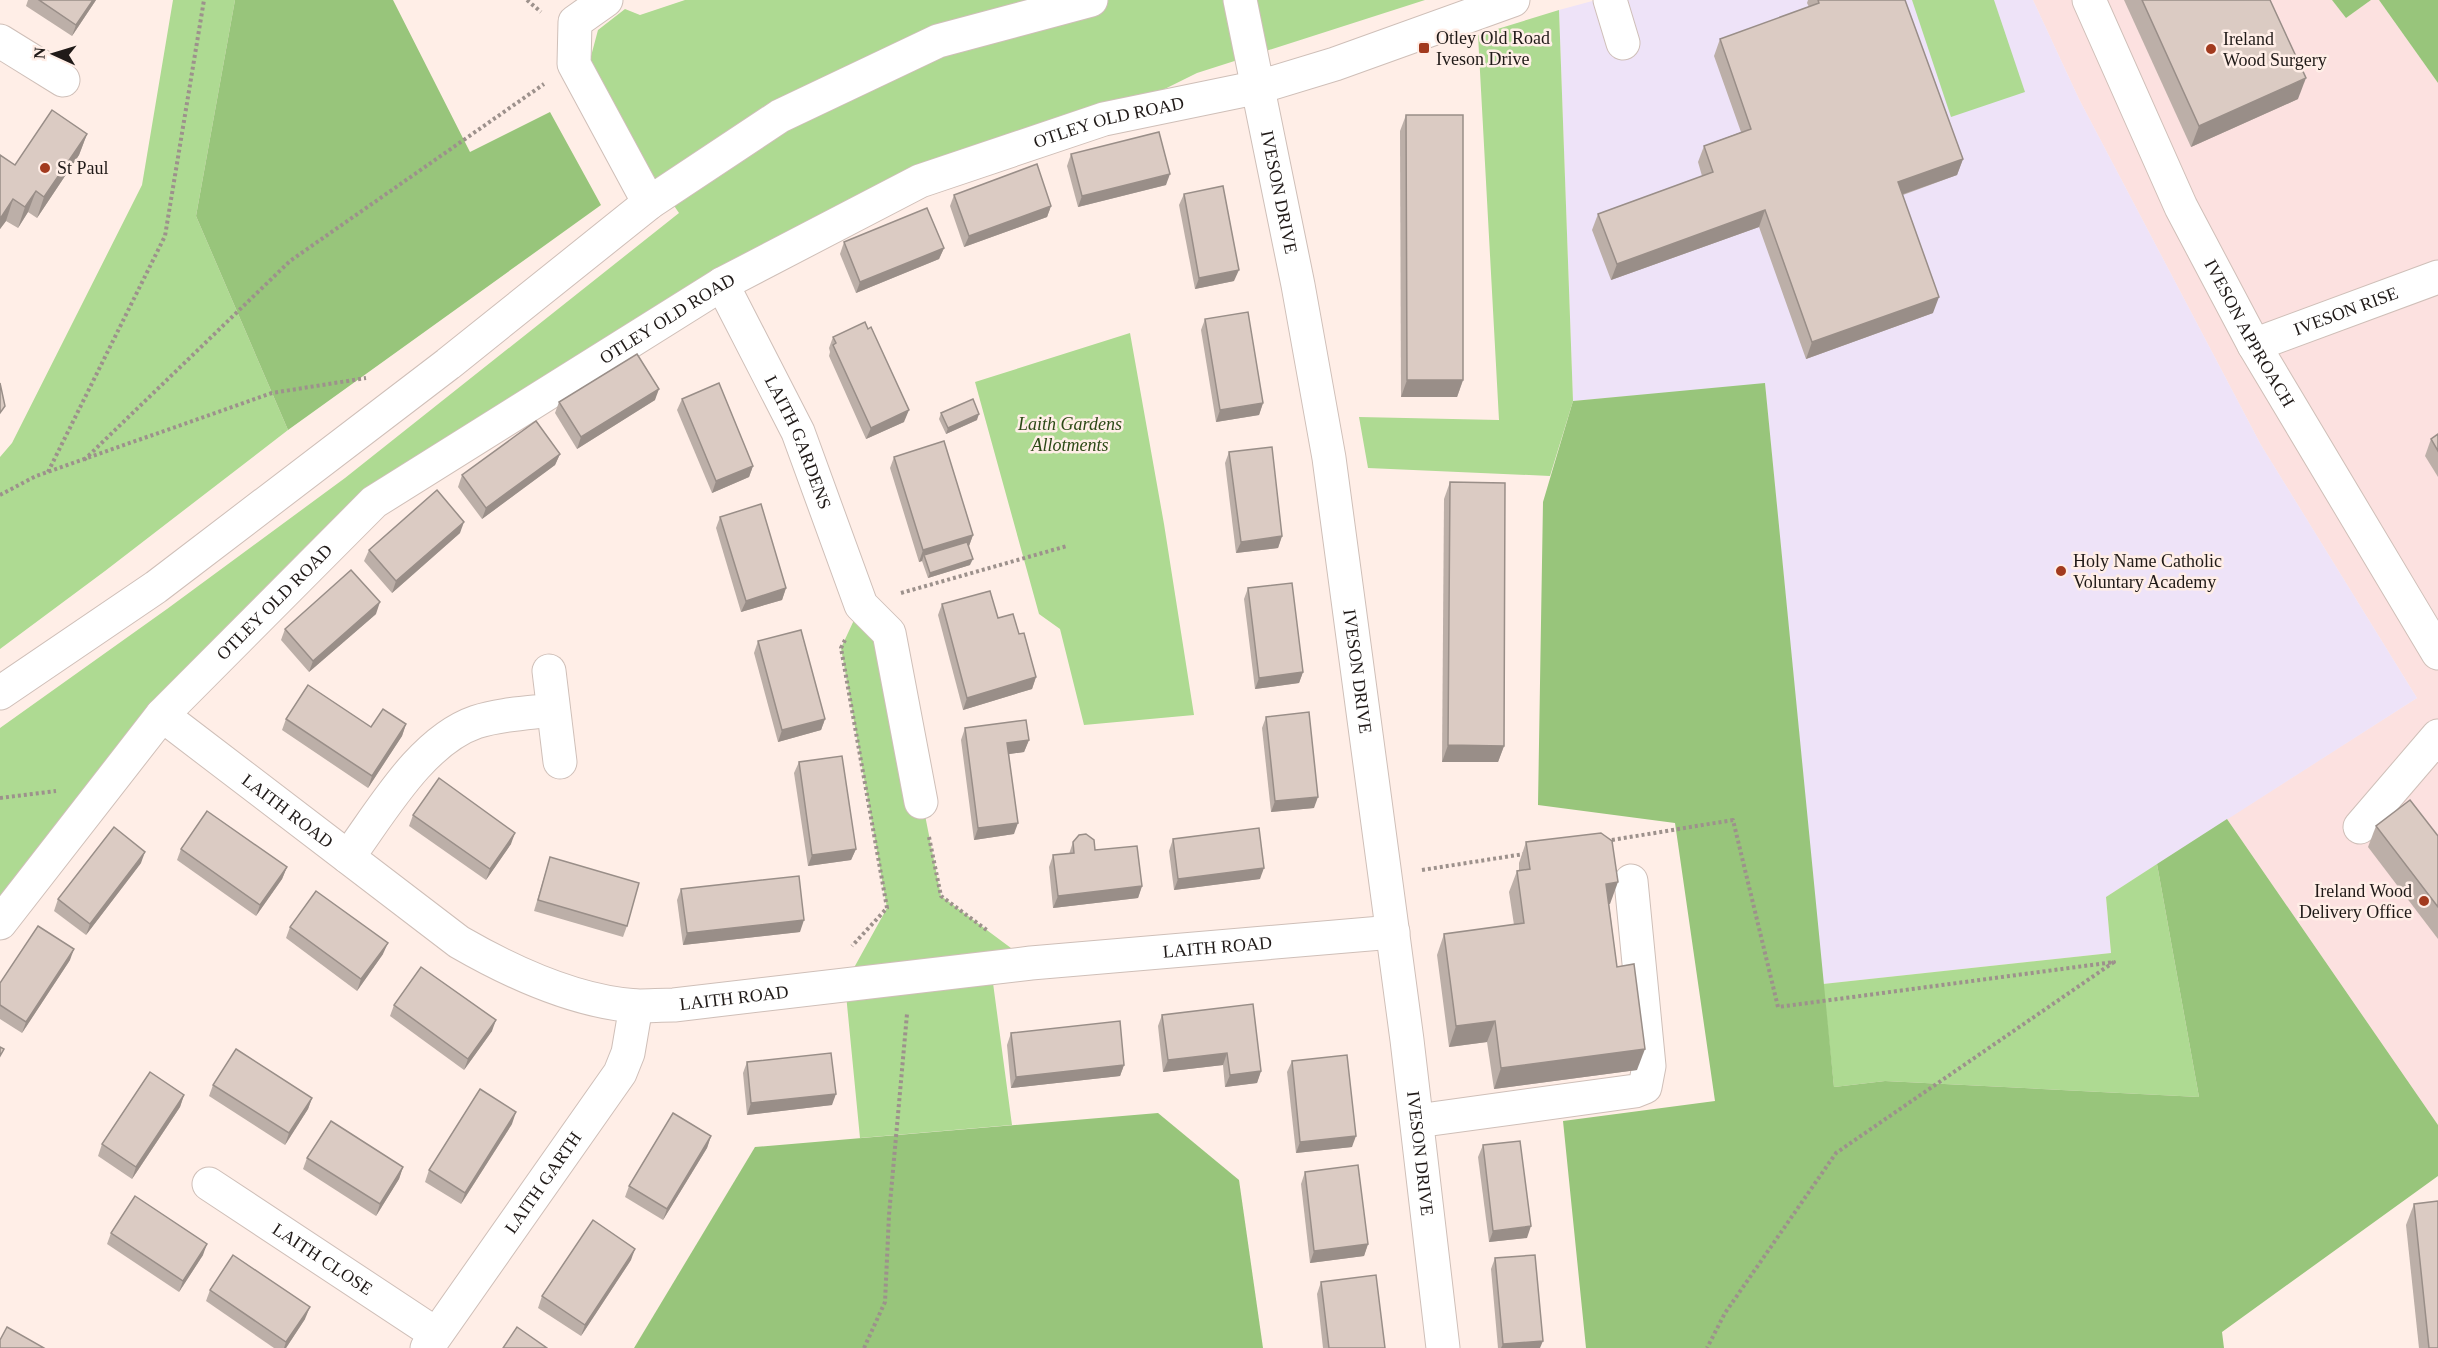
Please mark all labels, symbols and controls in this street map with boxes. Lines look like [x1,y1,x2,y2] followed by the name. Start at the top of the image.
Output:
[24,24,84,84] north arrow
[1436,28,1550,69] place label: Otley Old Road Iveson Drive
[2223,29,2327,70] place label: Ireland Wood Surgery
[1417,41,1431,55] marker: Otley Old Road Iveson Drive
[2204,42,2218,56] marker: Ireland Wood Surgery
[31,46,48,59] text: N
[1031,93,1186,152] street label: OTLEY OLD ROAD
[1257,129,1301,256] street label: IVESON DRIVE
[57,158,109,178] place label: St Paul
[38,161,52,175] marker: St Paul
[2201,256,2299,410] street label: IVESON APPROACH
[596,269,738,368] street label: OTLEY OLD ROAD
[2291,283,2401,339] street label: IVESON RISE
[761,372,835,512] street label: LAITH GARDENS
[1017,414,1122,455] park label: Laith Gardens Allotments
[213,540,336,664] street label: OTLEY OLD ROAD
[2073,551,2222,592] place label: Holy Name Catholic Voluntary Academy
[2054,564,2068,578] marker: Holy Name Catholic Voluntary Academy
[1339,608,1376,735] street label: IVESON DRIVE
[238,770,337,852] street label: LAITH ROAD
[2299,881,2412,922] place label: Ireland Wood Delivery Office
[2417,894,2431,908] marker: Ireland Wood Delivery Office
[1162,932,1273,962] street label: LAITH ROAD
[679,982,790,1014] street label: LAITH ROAD
[1403,1090,1437,1217] street label: IVESON DRIVE
[501,1128,586,1237] street label: LAITH GARTH
[269,1219,376,1299] street label: LAITH CLOSE

